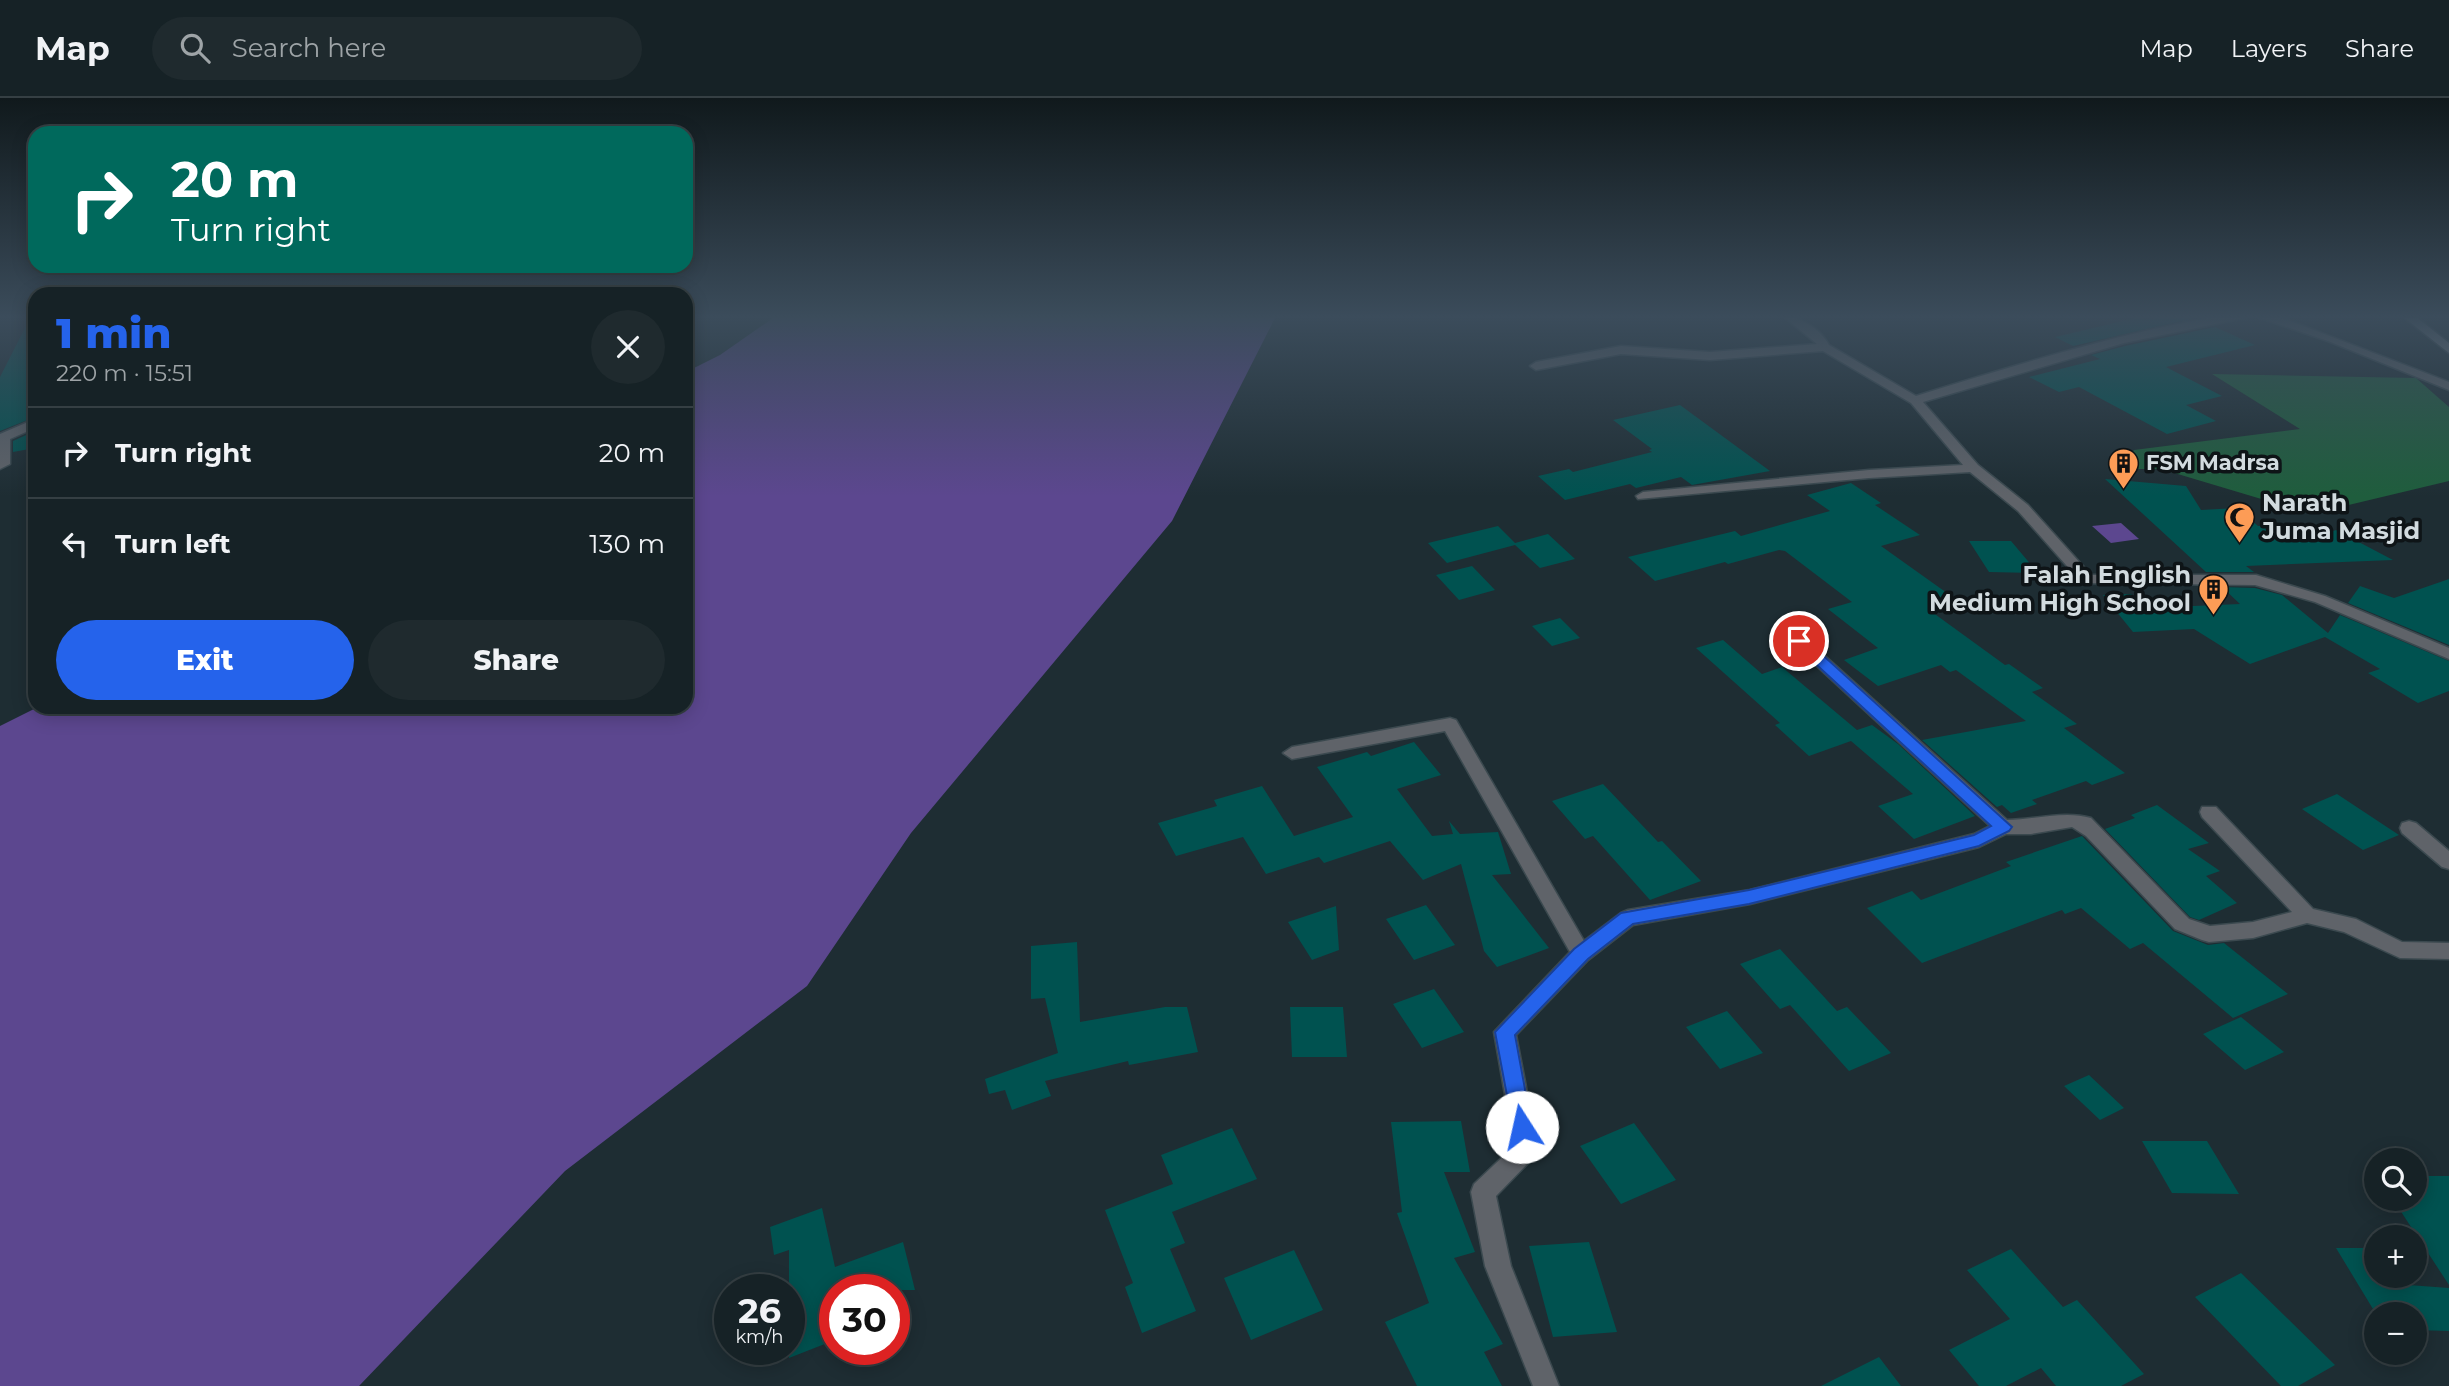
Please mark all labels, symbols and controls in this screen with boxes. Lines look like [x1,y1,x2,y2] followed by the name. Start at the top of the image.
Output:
[152,17,642,80] search box
[35,28,110,68] text: Map
[176,29,214,67] icon: search
[232,32,386,64] text: Search here
[2139,34,2193,63] text: Map
[2231,34,2307,63] text: Layers
[2345,34,2414,63] text: Share
[171,150,298,209] text: 20 m
[56,154,147,245] icon: right
[171,210,331,249] text: Turn right
[56,307,172,359] text: 1 min
[591,310,665,384] button: close
[56,359,193,387] text: 220 m · 15:51
[56,434,94,472] icon: right
[115,437,251,469] text: Turn right
[599,437,665,469] text: 20 m
[2106,446,2140,490] building icon: FSM Madrsa
[2146,450,2280,475] place label: FSM Madrsa
[2261,488,2420,545] place label: Narath Juma Masjid
[2222,500,2256,544] mosque icon: Narath Juma Masjid
[56,525,94,563] icon: left
[115,528,231,560] text: Turn left
[589,528,665,560] text: 130 m
[1929,560,2191,617] place label: Falah English Medium High School
[2197,572,2231,616] building icon: Falah English Medium High School
[1769,611,1829,671] pin
[56,620,354,700] button: Exit
[368,620,665,700] button: Share
[1780,622,1818,660] icon: arrive
[1485,1090,1559,1164] position arrow
[2364,1148,2427,1365] map controls
[2364,1148,2427,1211] button: search
[2364,1225,2427,1288] button: +
[819,1274,910,1365] speed limit sign: 30
[738,1289,781,1332] text: 26
[2364,1302,2427,1365] button: −
[735,1326,784,1348] text: km/h

